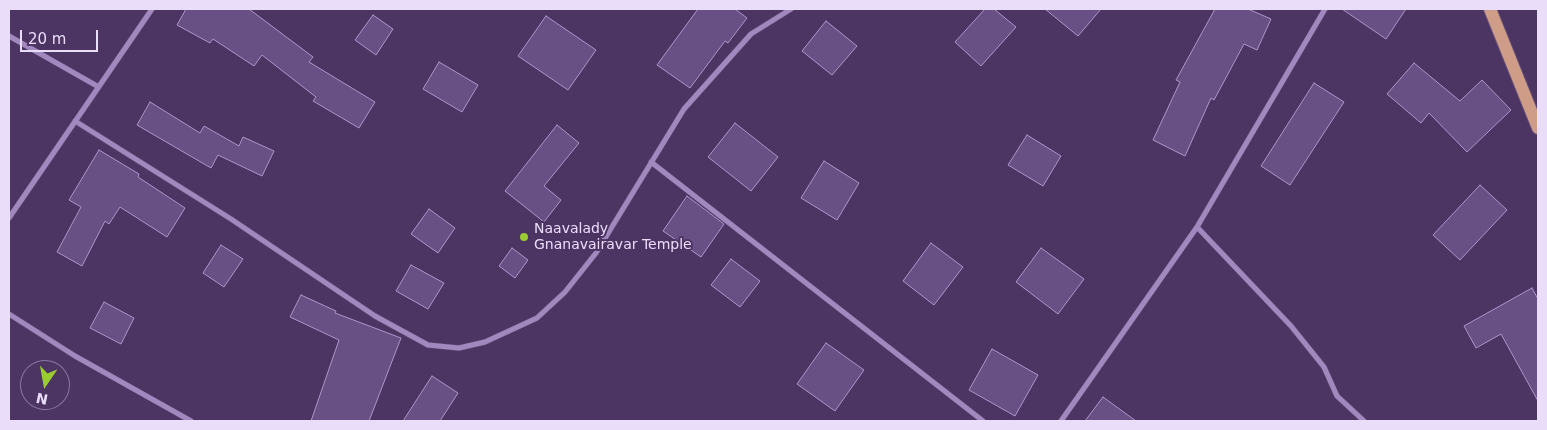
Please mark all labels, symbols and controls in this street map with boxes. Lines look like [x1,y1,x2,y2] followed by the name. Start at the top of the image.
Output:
[22,20,100,52] scale bar
[28,30,66,48] text: 20 m
[534,221,692,253] place label: Naavalady Gnanavairavar Temple
[518,231,530,243] marker: Naavalady Gnanavairavar Temple
[20,360,70,410] north arrow
[35,390,49,408] text: N

